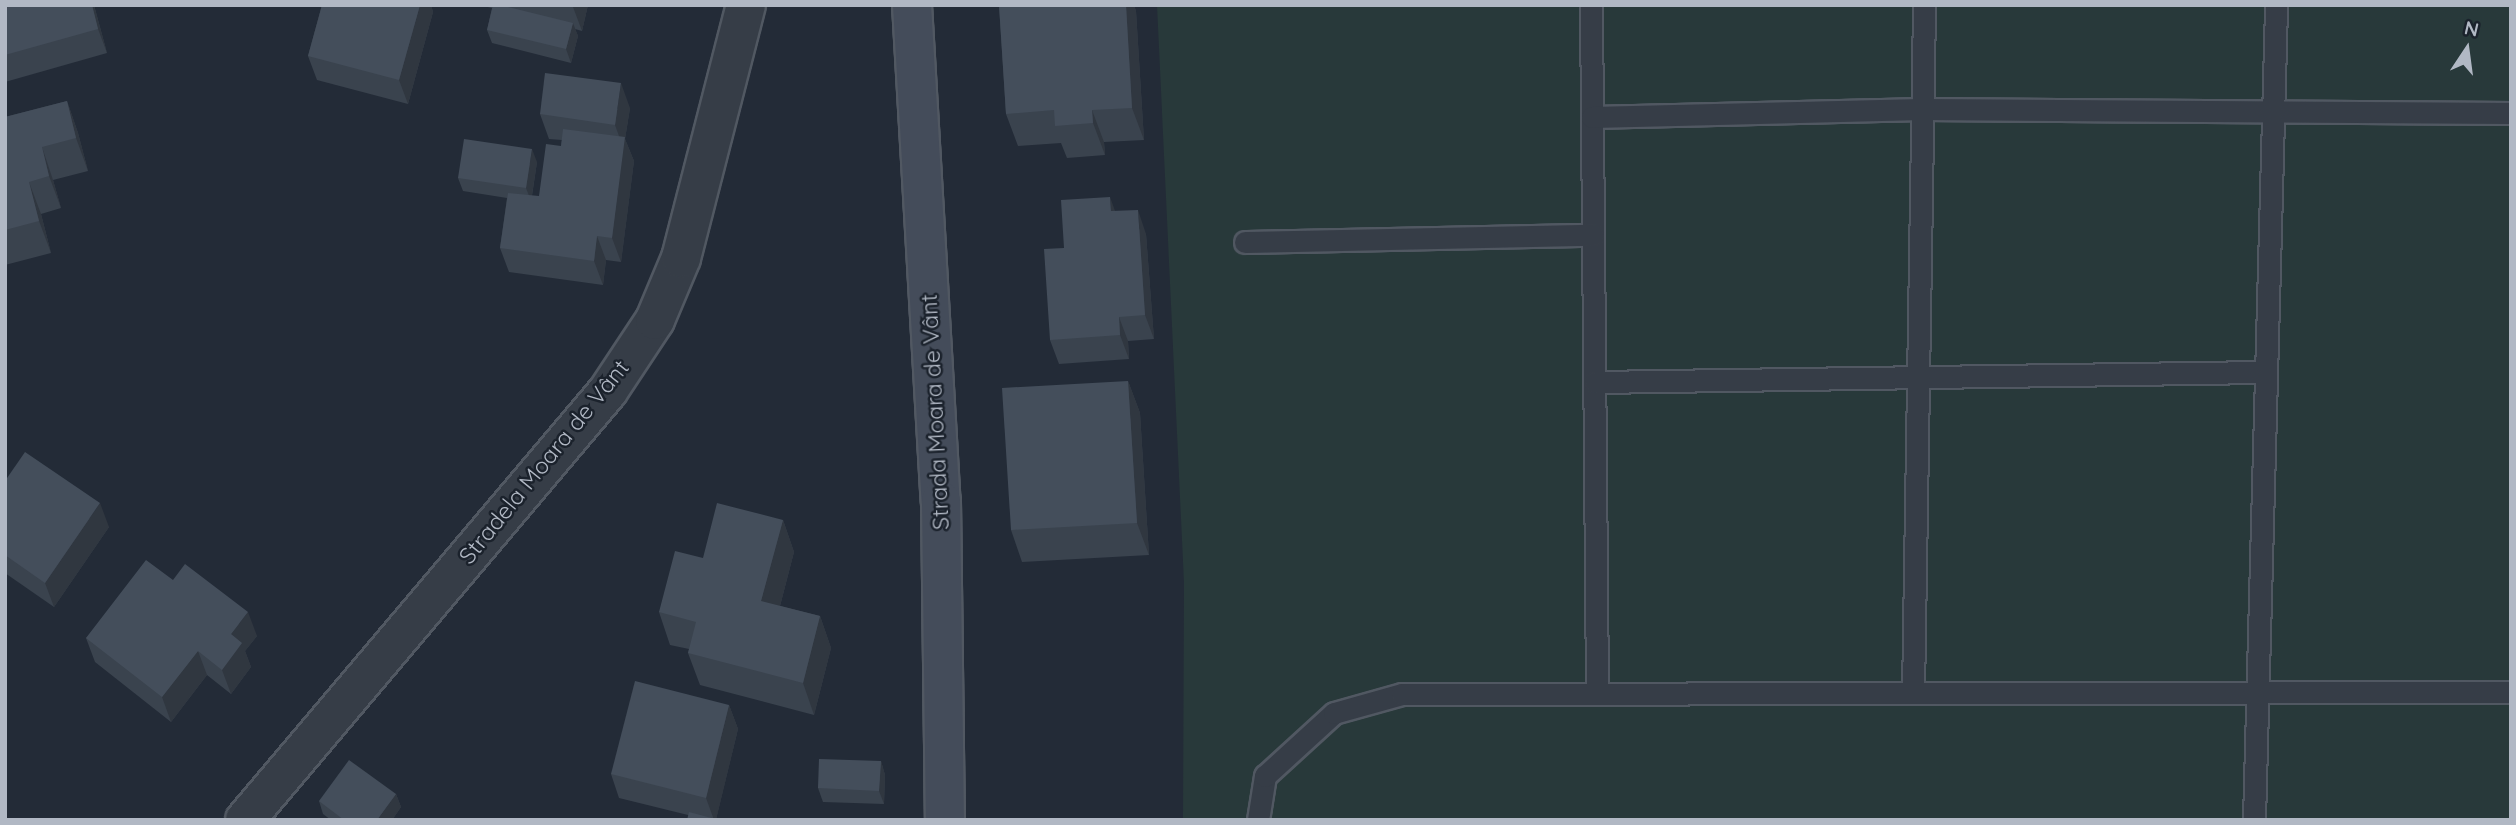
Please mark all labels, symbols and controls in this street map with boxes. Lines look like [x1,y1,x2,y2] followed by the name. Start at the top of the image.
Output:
[2432,14,2502,84] north arrow
[2462,15,2481,42] text: N
[915,293,955,531] street label: Strada Moara de Vânt
[453,354,635,570] street label: Stradela Moara de Vânt

